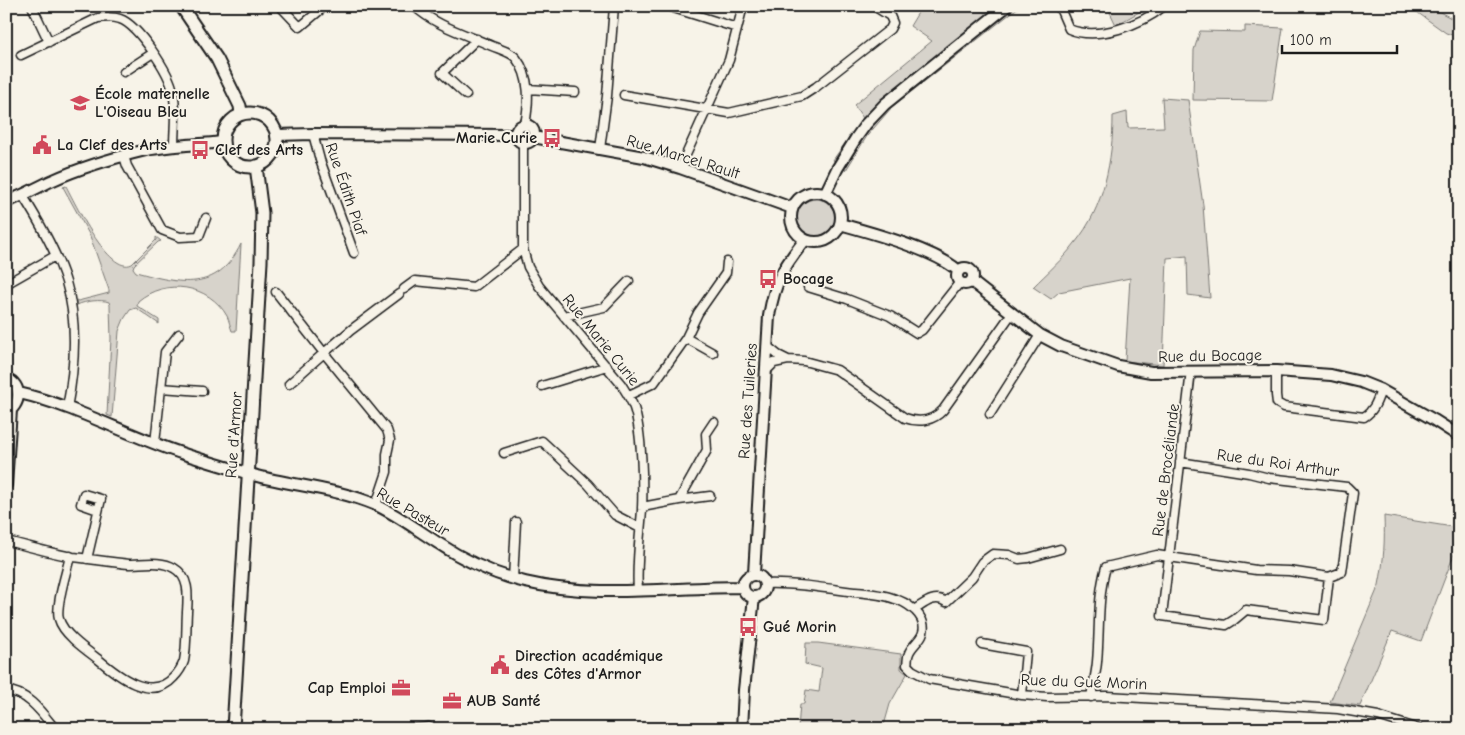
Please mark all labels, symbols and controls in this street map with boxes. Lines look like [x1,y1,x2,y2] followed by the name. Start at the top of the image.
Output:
[1282,22,1398,54] scale bar
[1290,31,1332,49] text: 100 m
[95,84,210,121] place label: École maternelle L'Oiseau Bleu
[69,92,91,114] school or university icon: École maternelle L'Oiseau Bleu
[541,127,563,149] bus stop icon: Marie Curie
[456,129,537,147] place label: Marie Curie
[624,131,742,183] street label: Rue Marcel Rault
[31,134,53,156] public building icon: La Clef des Arts
[57,136,167,154] place label: La Clef des Arts
[189,139,211,161] bus stop icon: Clef des Arts
[322,140,372,239] street label: Rue Édith Piaf
[215,141,303,159] place label: Clef des Arts
[757,268,779,290] bus stop icon: Bocage
[783,270,833,288] place label: Bocage
[559,291,643,389] street label: Rue Marie Curie
[735,342,761,459] street label: Rue des Tuileries
[1158,346,1262,366] street label: Rue du Bocage
[222,391,246,479] street label: Rue d'Armor
[1149,402,1183,538] street label: Rue de Brocéliande
[1216,446,1341,481] street label: Rue du Roi Arthur
[373,484,453,540] street label: Rue Pasteur
[737,616,759,638] bus stop icon: Gué Morin
[763,618,836,636] place label: Gué Morin
[515,647,663,683] place label: Direction académique des Côtes d'Armor
[489,654,511,676] public building icon: Direction académique des Côtes d'Armor
[1020,671,1148,693] street label: Rue du Gué Morin
[390,677,412,699] office icon: Cap Emploi
[308,679,386,697] place label: Cap Emploi
[441,690,463,712] office icon: AUB Santé
[467,692,540,710] place label: AUB Santé

